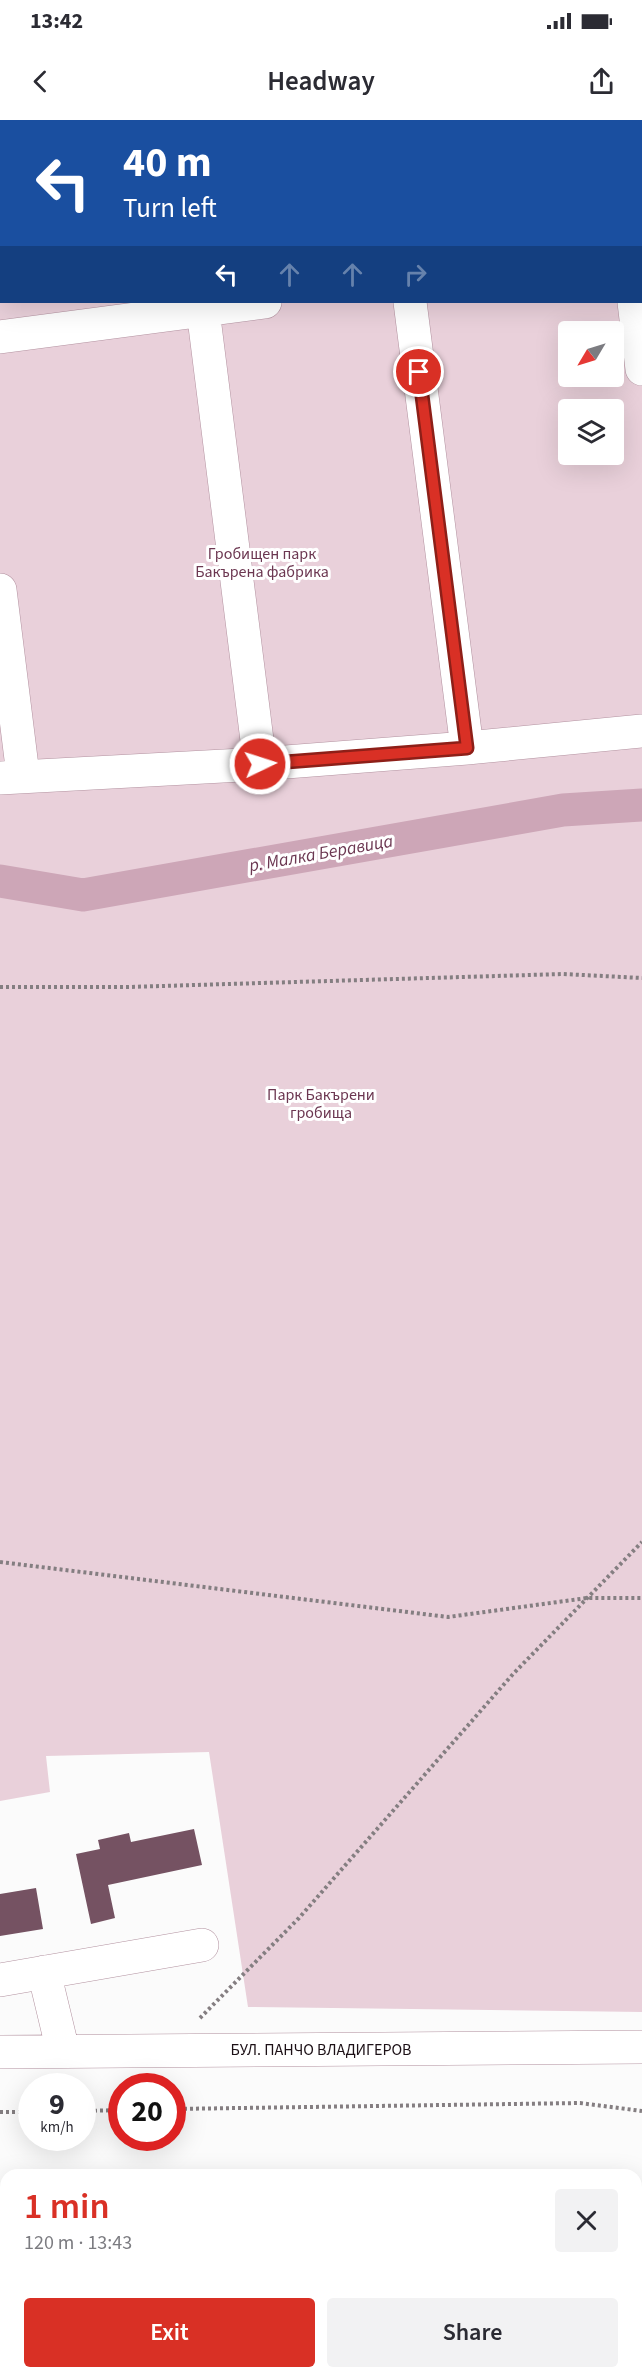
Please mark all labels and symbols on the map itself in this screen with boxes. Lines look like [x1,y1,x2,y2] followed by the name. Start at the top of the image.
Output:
[558,321,624,387] north arrow
[393,346,444,397] pin
[195,543,329,583] park label: Гробищен парк Бакърена фабрика
[228,732,292,796] position arrow
[246,828,395,879] water label: р. Малка Беравица
[267,1084,375,1124] park label: Парк Бакърени гробища
[231,2039,411,2061] street label: БУЛ. ПАНЧО ВЛАДИГЕРОВ
[108,2073,186,2151] speed limit sign: 20

